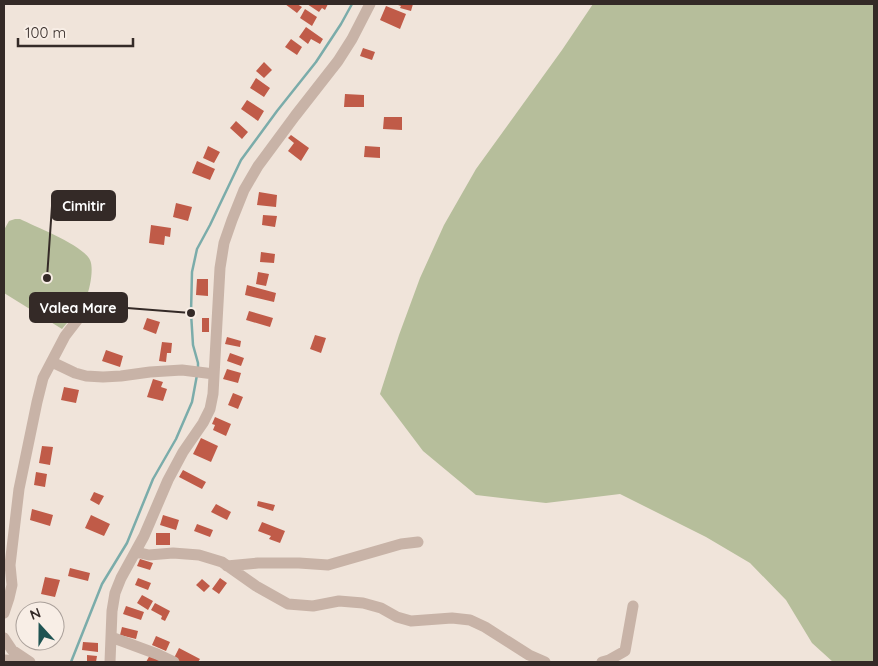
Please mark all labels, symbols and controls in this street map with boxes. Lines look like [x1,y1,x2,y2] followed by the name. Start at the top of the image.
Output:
[18,15,132,47] scale bar
[25,23,66,42] text: 100 m
[52,191,115,220] callout: Cimitir
[62,197,106,215] text: Cimitir
[30,293,127,322] callout: Valea Mare
[39,299,117,317] text: Valea Mare
[15,601,65,651] north arrow
[27,604,43,624] text: N

